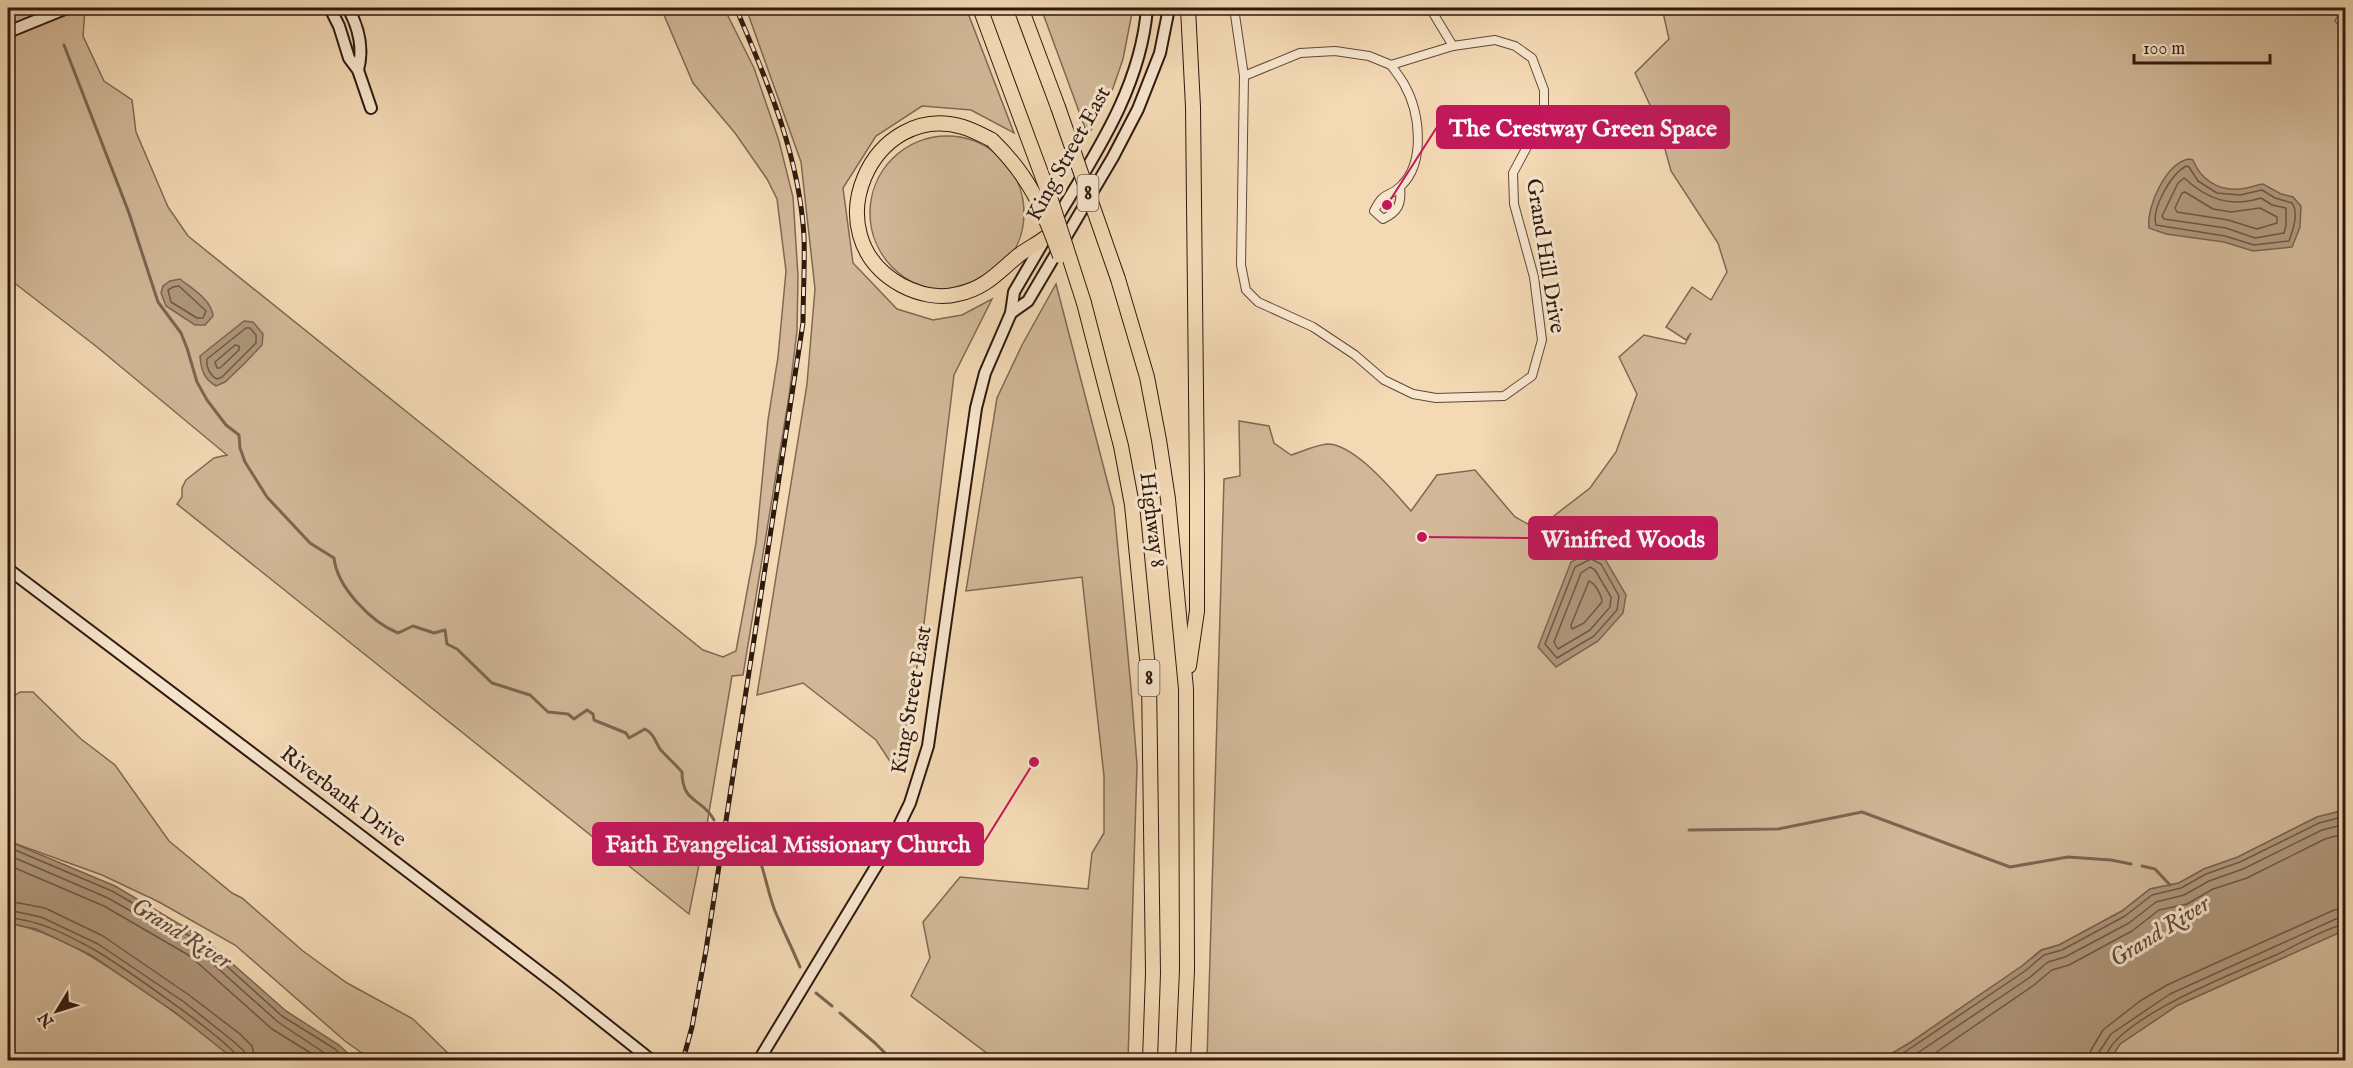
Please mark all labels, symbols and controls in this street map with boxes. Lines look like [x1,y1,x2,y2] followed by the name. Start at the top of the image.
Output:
[2134,27,2270,65] scale bar
[2143,38,2185,61] text: 100 m
[1020,81,1118,226] street label: King Street East
[1437,106,1729,148] callout: The Crestway Green Space
[1448,114,1717,145] text: The Crestway Green Space
[1078,175,1098,211] road number: 8
[1519,177,1571,335] street label: Grand Hill Drive
[1132,471,1172,569] street label: Highway 8
[1529,517,1717,559] callout: Winifred Woods
[1540,525,1705,556] text: Winifred Woods
[885,623,939,776] street label: King Street East
[1138,660,1160,696] road number: 8
[274,740,412,854] street label: Riverbank Drive
[593,823,983,865] callout: Faith Evangelical Missionary Church
[605,830,971,861] text: Faith Evangelical Missionary Church
[2104,888,2218,975] water label: Grand River
[125,891,239,978] water label: Grand River
[27,981,87,1041] north arrow
[35,1007,60,1031] text: N

